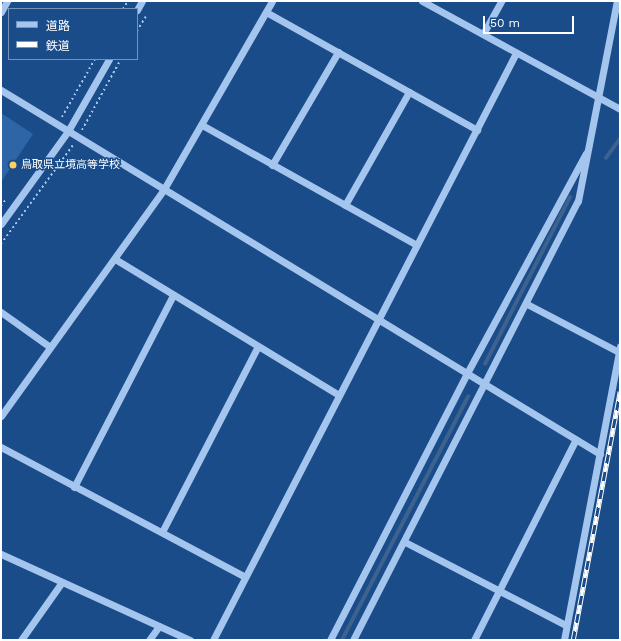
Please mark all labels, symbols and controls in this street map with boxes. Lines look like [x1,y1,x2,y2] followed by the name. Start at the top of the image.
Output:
[8,8,138,60] legend
[485,8,576,34] scale bar
[490,16,520,30] text: 50 m
[46,19,70,33] text: 道路
[46,39,70,53] text: 鉄道
[21,158,120,172] place label: 鳥取県立境高等学校
[8,160,18,170] marker: 鳥取県立境高等学校

